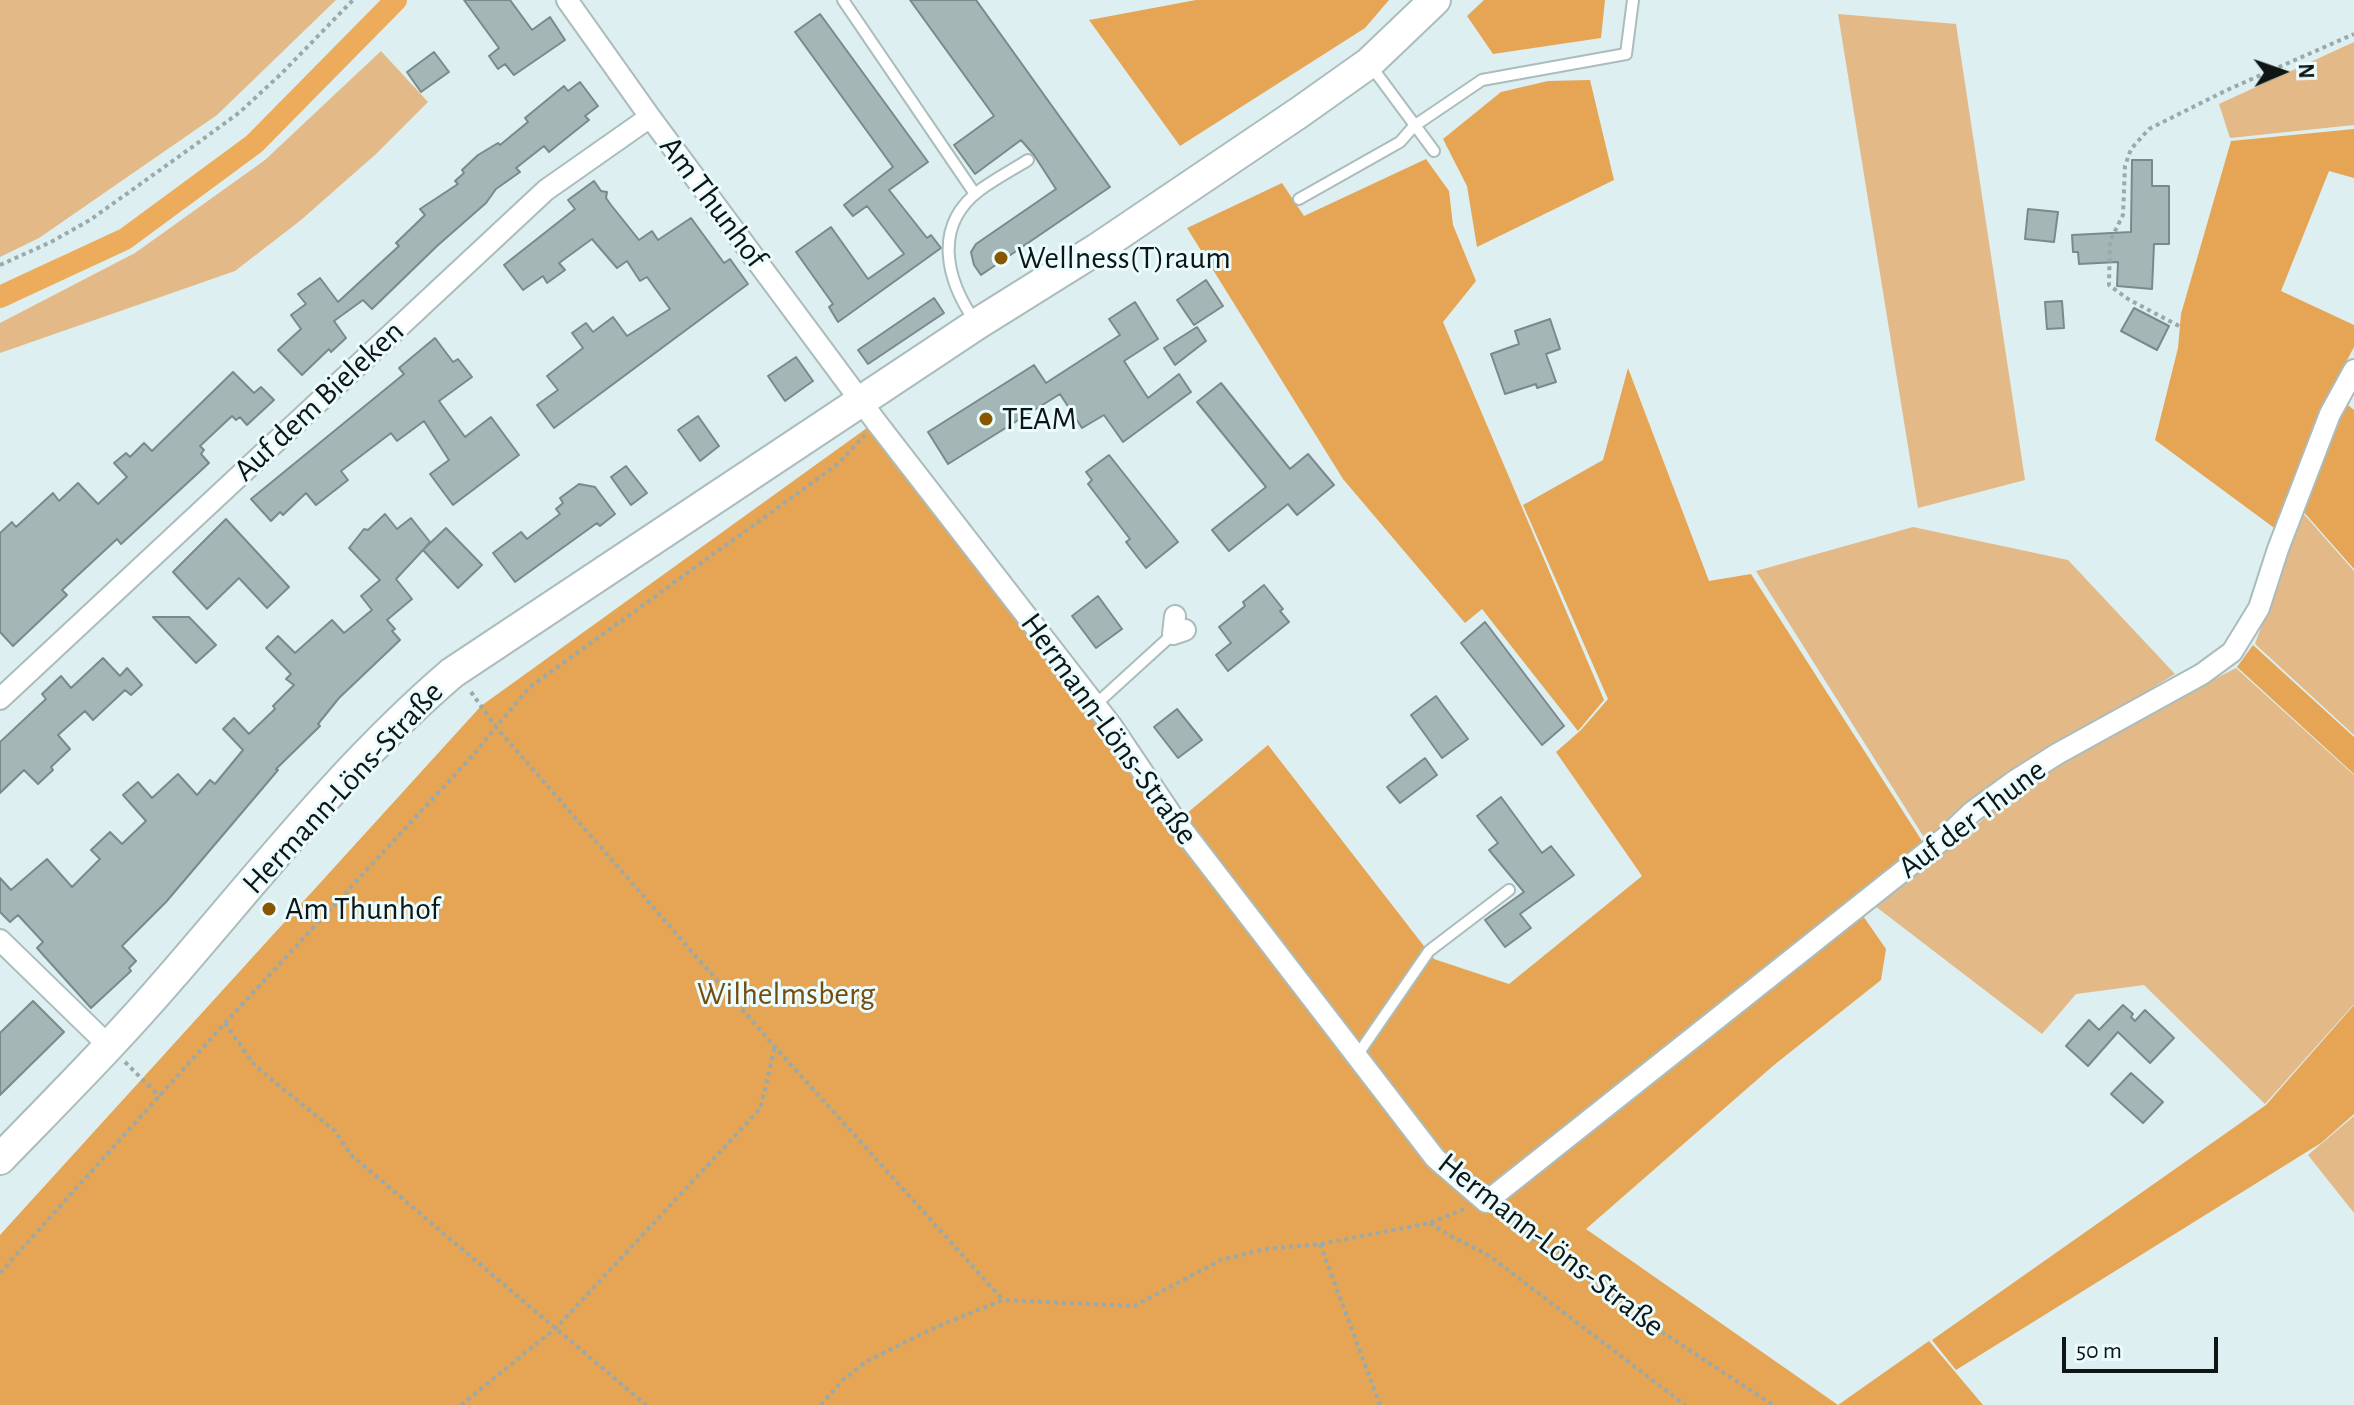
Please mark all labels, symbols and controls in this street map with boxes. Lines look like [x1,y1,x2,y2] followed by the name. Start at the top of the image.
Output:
[2242,32,2322,112] north arrow
[2295,63,2317,79] text: N
[651,129,775,275] street label: Am Thunhof
[1017,239,1231,277] place label: Wellness(T)raum
[992,249,1010,267] marker: Wellness(T)raum
[226,312,412,490] street label: Auf dem Bieleken
[1002,400,1077,438] place label: TEAM
[977,410,995,428] marker: TEAM
[1012,606,1206,852] street label: Hermann-Löns-Straße
[235,674,451,902] street label: Hermann-Löns-Straße
[1891,751,2053,887] street label: Auf der Thune
[285,890,440,928] place label: Am Thunhof
[260,900,278,918] marker: Am Thunhof
[697,975,875,1013] park label: Wilhelmsberg
[1430,1145,1672,1345] street label: Hermann-Löns-Straße
[2066,1321,2222,1371] scale bar
[2076,1339,2122,1363] text: 50 m

